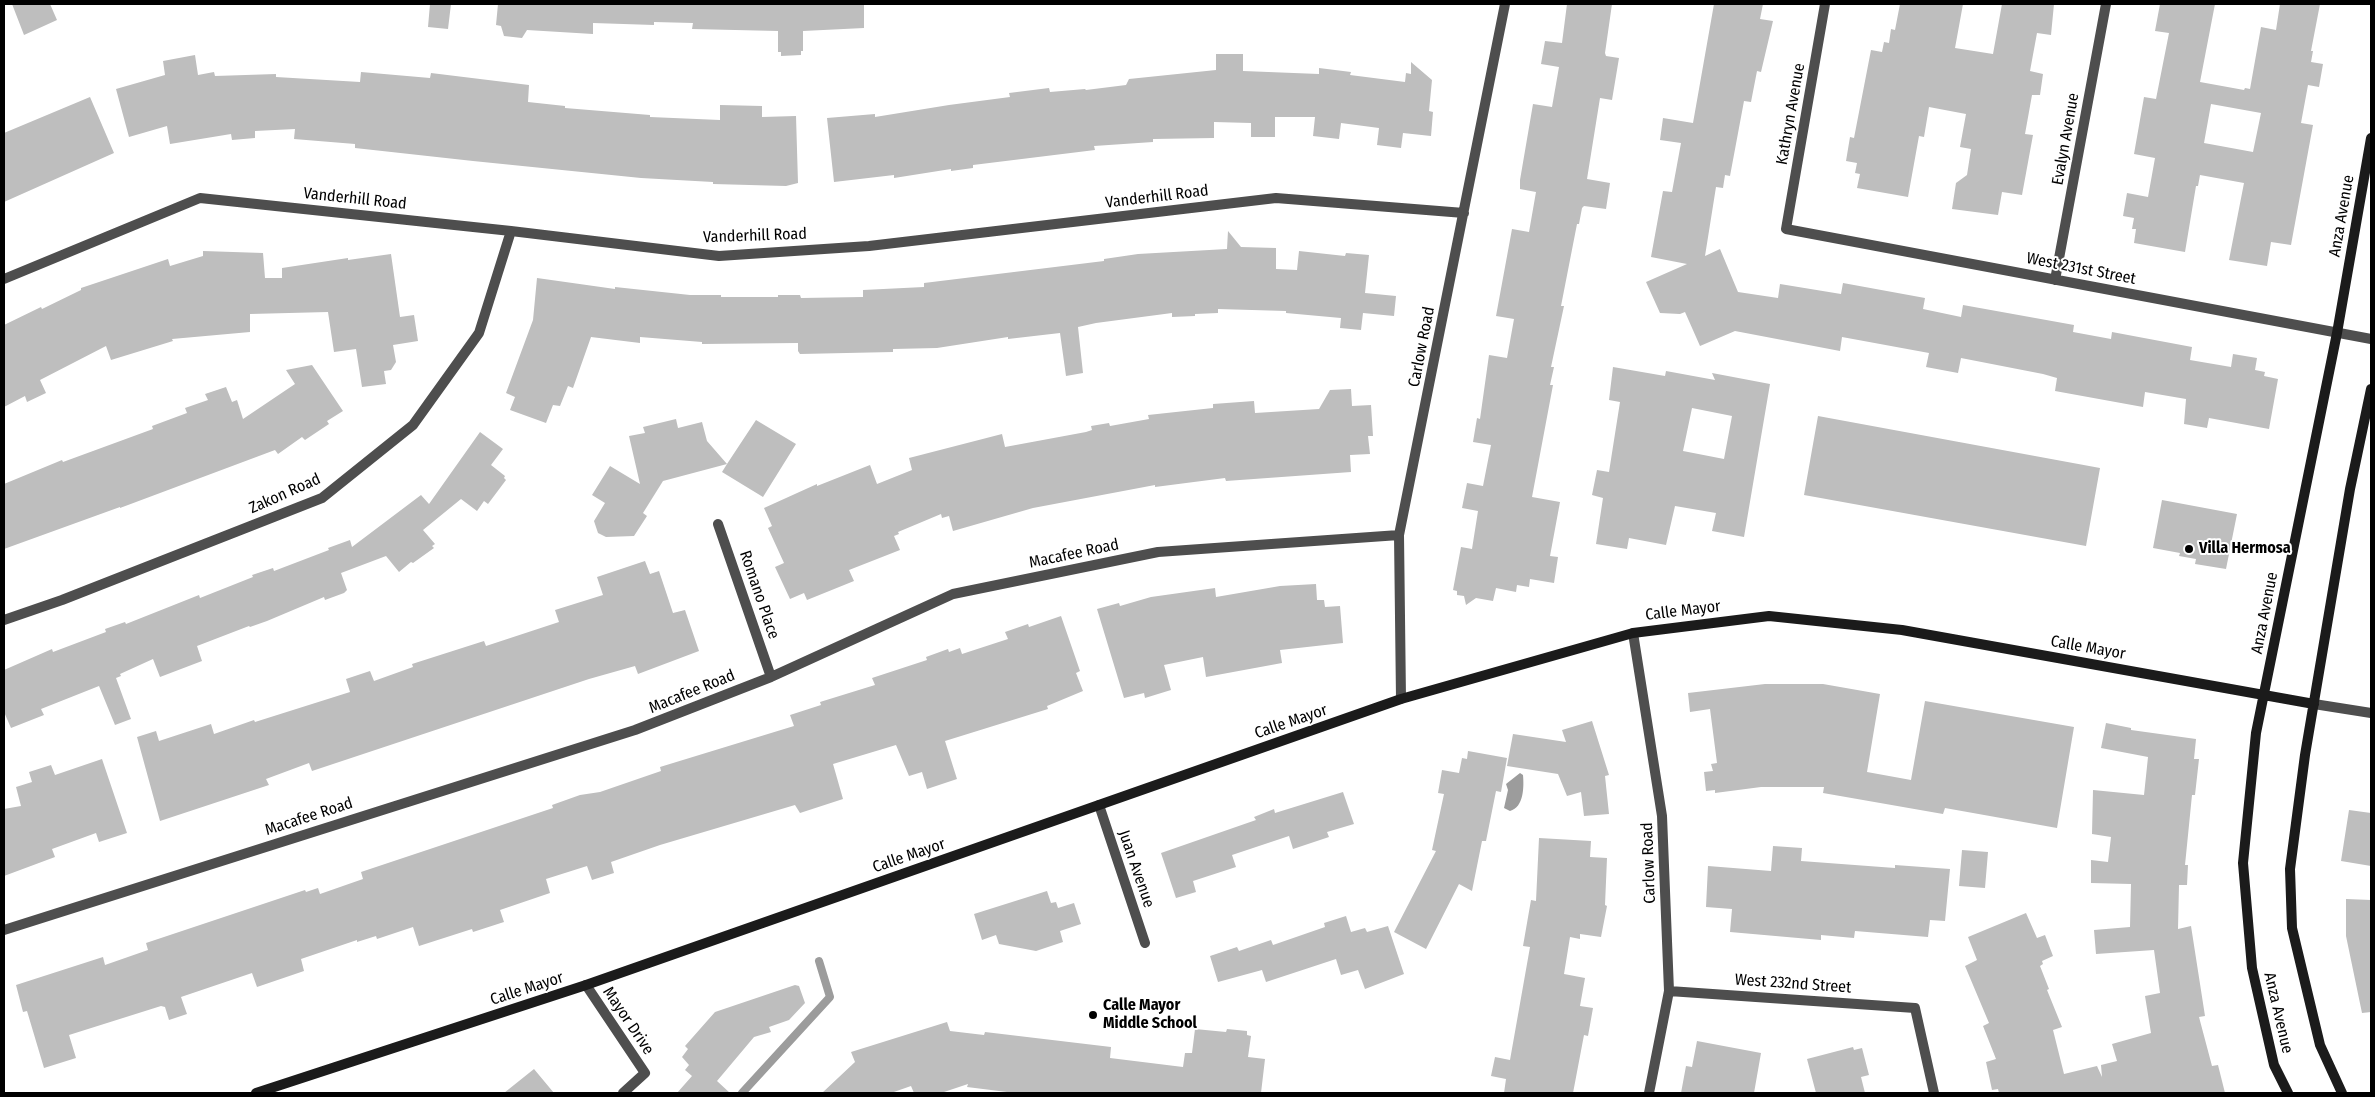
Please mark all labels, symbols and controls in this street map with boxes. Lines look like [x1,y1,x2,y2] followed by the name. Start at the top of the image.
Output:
[1773,62,1809,166] street label: Kathryn Avenue
[2048,91,2084,187] street label: Evalyn Avenue
[2325,174,2359,258] street label: Anza Avenue
[1104,181,1210,213] street label: Vanderhill Road
[302,184,408,214] street label: Vanderhill Road
[703,225,807,247] street label: Vanderhill Road
[2025,249,2137,289] street label: West 231st Street
[1405,305,1439,389] street label: Carlow Road
[246,470,324,518] street label: Zakon Road
[1027,535,1121,573] street label: Macafee Road
[2199,539,2291,559] place label: Villa Hermosa
[2183,543,2195,555] marker: Villa Hermosa
[735,548,783,642] street label: Romano Place
[2248,571,2282,655] street label: Anza Avenue
[1644,597,1722,625] street label: Calle Mayor
[2049,632,2127,664] street label: Calle Mayor
[646,666,738,718] street label: Macafee Road
[1252,701,1330,743] street label: Calle Mayor
[263,794,355,840] street label: Macafee Road
[1638,822,1660,904] street label: Carlow Road
[1114,828,1158,910] street label: Juan Avenue
[870,835,948,877] street label: Calle Mayor
[488,968,566,1010] street label: Calle Mayor
[1734,970,1852,998] street label: West 232nd Street
[2259,971,2297,1055] street label: Anza Avenue
[598,983,658,1059] street label: Mayor Drive
[1103,996,1197,1034] place label: Calle Mayor Middle School
[1087,1009,1099,1021] marker: Calle Mayor Middle School

